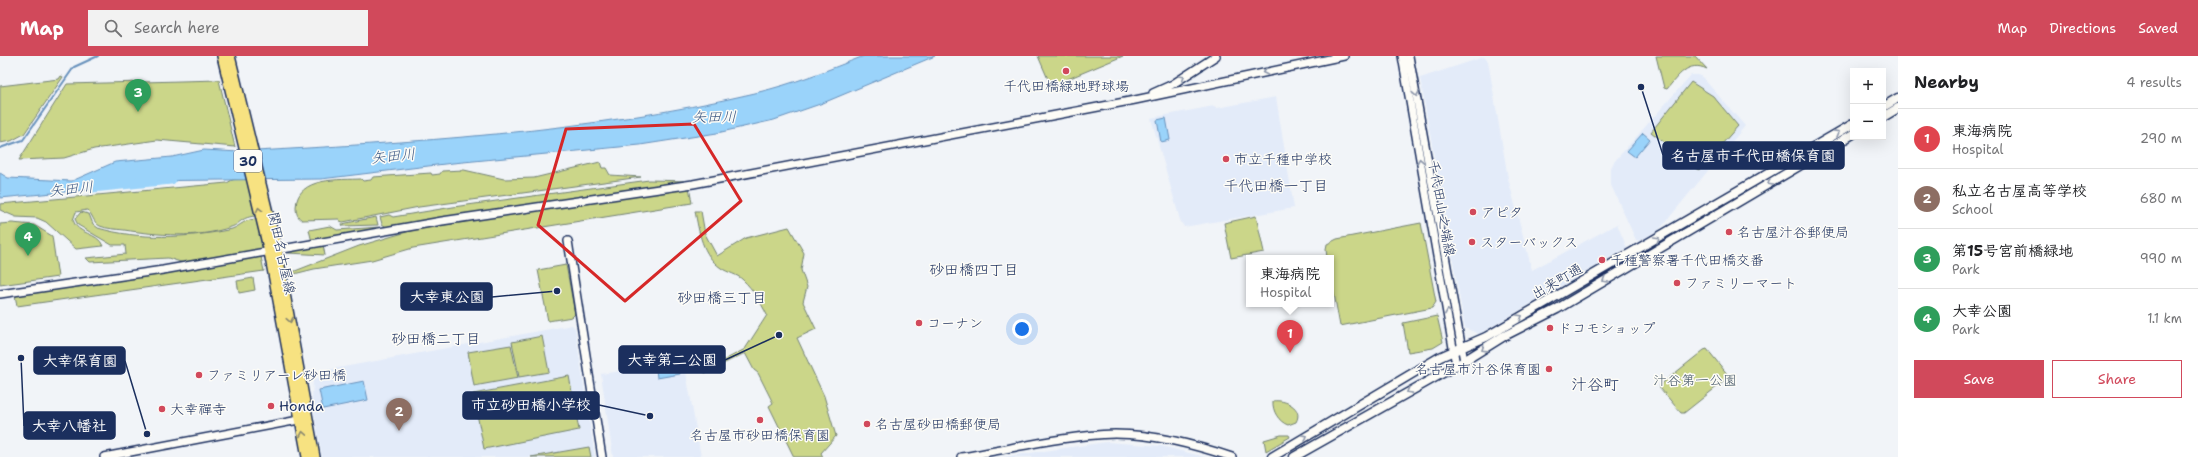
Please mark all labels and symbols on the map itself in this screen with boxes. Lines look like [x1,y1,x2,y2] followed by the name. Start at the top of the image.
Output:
[1061,66,1071,76] marker: 千代田橋緑地野球場
[1262,67,1268,76] one-way arrow
[1178,75,1185,83] one-way arrow
[1003,77,1129,95] place label: 千代田橋緑地野球場
[125,79,151,112] pin: 3
[1411,91,1420,98] one-way arrow
[691,107,737,127] water label: 矢田川
[1833,130,1840,137] one-way arrow
[1663,142,1844,169] callout: 名古屋市千代田橋保育園
[370,144,416,168] water label: 矢田川
[1670,146,1836,166] text: 名古屋市千代田橋保育園
[234,150,262,172] road number: 30
[1234,150,1332,168] place label: 市立千種中学校
[1221,154,1231,164] marker: 市立千種中学校
[1416,158,1425,164] one-way arrow
[1425,158,1459,258] street label: 千代田山之端線
[1223,176,1329,196] district label: 千代田橋一丁目
[48,177,94,201] water label: 矢田川
[1767,178,1774,185] one-way arrow
[1481,203,1523,221] place label: アピタ
[256,207,264,213] one-way arrow
[1468,207,1478,217] marker: アピタ
[264,210,300,296] street label: 関田名古屋線
[15,223,41,256] pin: 4
[1737,223,1849,241] place label: 名古屋汁谷郵便局
[1724,227,1734,237] marker: 名古屋汁谷郵便局
[1480,233,1578,251] place label: スターバックス
[1653,236,1660,243] one-way arrow
[1467,237,1477,247] marker: スターバックス
[1610,251,1764,269] place label: 千種警察署千代田橋交番
[1597,255,1607,265] marker: 千種警察署千代田橋交番
[1528,259,1586,303] street label: 出来町通
[929,260,1019,280] district label: 砂田橋四丁目
[1685,274,1797,292] place label: ファミリーマート
[1602,275,1609,282] one-way arrow
[1672,278,1682,288] marker: ファミリーマート
[401,283,492,310] callout: 大幸東公園
[409,287,485,307] text: 大幸東公園
[677,288,767,308] district label: 砂田橋三丁目
[1444,309,1452,315] one-way arrow
[927,314,983,332] place label: コーナン
[1516,315,1523,322] one-way arrow
[285,317,293,323] one-way arrow
[914,318,924,328] marker: コーナン
[1012,319,1032,339] your location
[1558,319,1655,337] place label: ドコモショップ
[1277,320,1303,353] pin: 1
[1545,323,1555,333] marker: ドコモショップ
[391,329,481,349] district label: 砂田橋二丁目
[1481,344,1488,352] one-way arrow
[619,346,725,373] callout: 大幸第二公園
[34,347,125,374] callout: 大幸保育園
[627,350,717,370] text: 大幸第二公園
[42,351,118,371] text: 大幸保育園
[1415,360,1541,378] place label: 名古屋市汁谷保育園
[1544,364,1554,374] marker: 名古屋市汁谷保育園
[207,366,346,384] place label: ファミリアーレ砂田橋
[194,370,204,380] marker: ファミリアーレ砂田橋
[1653,371,1737,389] park label: 汁谷第一公園
[1571,374,1619,395] district label: 汁谷町
[1406,387,1414,394] one-way arrow
[463,392,599,419] callout: 市立砂田橋小学校
[471,395,591,415] text: 市立砂田橋小学校
[279,397,324,415] place label: Honda
[386,398,412,431] pin: 2
[170,400,226,418] place label: 大幸禪寺
[266,401,276,411] marker: Honda
[157,404,167,414] marker: 大幸禪寺
[24,412,115,439] callout: 大幸八幡社
[755,415,765,425] marker: 名古屋市砂田橋保育園
[875,415,1001,433] place label: 名古屋砂田橋郵便局
[31,416,107,436] text: 大幸八幡社
[862,419,872,429] marker: 名古屋砂田橋郵便局
[690,426,830,444] place label: 名古屋市砂田橋保育園
[299,431,307,437] one-way arrow
[1301,434,1308,441] one-way arrow

